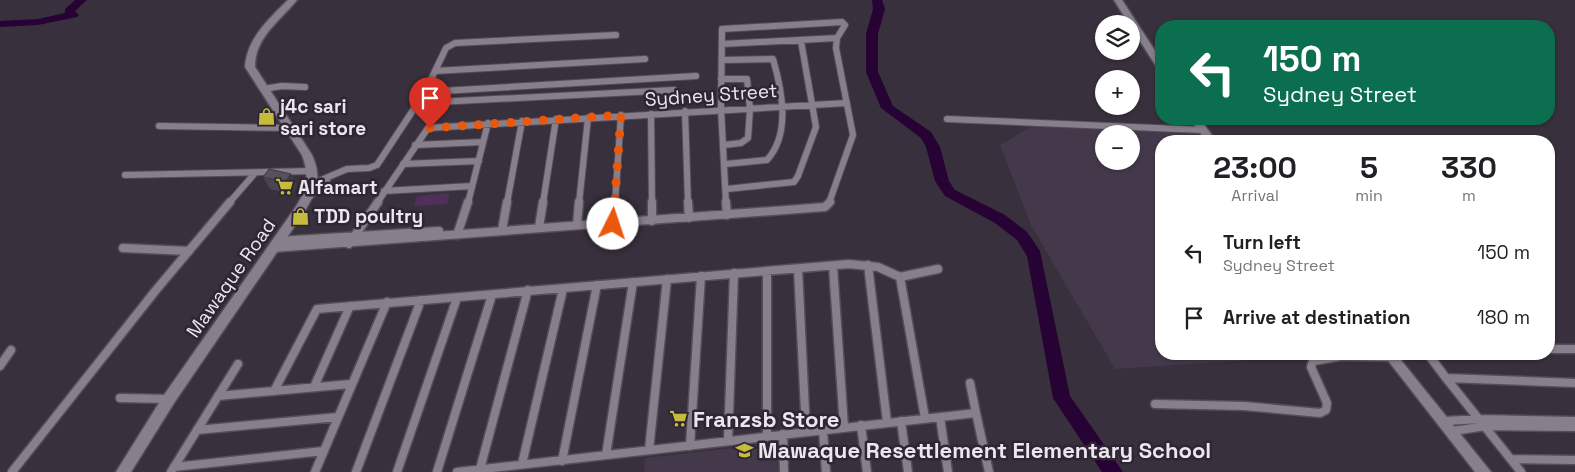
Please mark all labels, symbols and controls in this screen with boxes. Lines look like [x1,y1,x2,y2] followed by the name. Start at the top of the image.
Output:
[1095,15,1140,170] map controls
[1095,15,1140,60] button: layers
[1263,37,1361,81] text: 150 m
[1180,40,1245,105] icon: left
[1095,70,1140,115] button: +
[409,77,451,128] pin
[644,78,778,112] street label: Sydney Street
[1263,80,1417,108] text: Sydney Street
[416,84,444,112] icon: arrive
[279,94,366,141] place label: j4c sari sari store
[256,107,276,127] shop icon: j4c sari sari store
[1095,125,1140,170] button: −
[1213,148,1297,187] text: 23:00
[1360,148,1378,187] text: 5
[1441,148,1497,187] text: 330
[298,175,378,200] place label: Alfamart
[274,177,294,197] supermarket icon: Alfamart
[1231,185,1279,206] text: Arrival
[1355,185,1383,206] text: min
[1462,185,1476,206] text: m
[586,197,638,249] position arrow
[314,204,423,229] place label: TDD poultry
[290,206,310,226] shop icon: TDD poultry
[181,214,281,342] street label: Mawaque Road
[1223,230,1301,255] text: Turn left
[1180,239,1208,267] icon: left
[1477,240,1530,265] text: 150 m
[1223,255,1335,276] text: Sydney Street
[1180,304,1208,332] icon: arrive
[1223,305,1411,330] text: Arrive at destination
[1477,305,1530,330] text: 180 m
[693,405,839,433] place label: Franzsb Store
[669,409,689,429] supermarket icon: Franzsb Store
[758,436,1211,464] place label: Mawaque Resettlement Elementary School
[734,440,754,460] school or university icon: Mawaque Resettlement Elementary School

